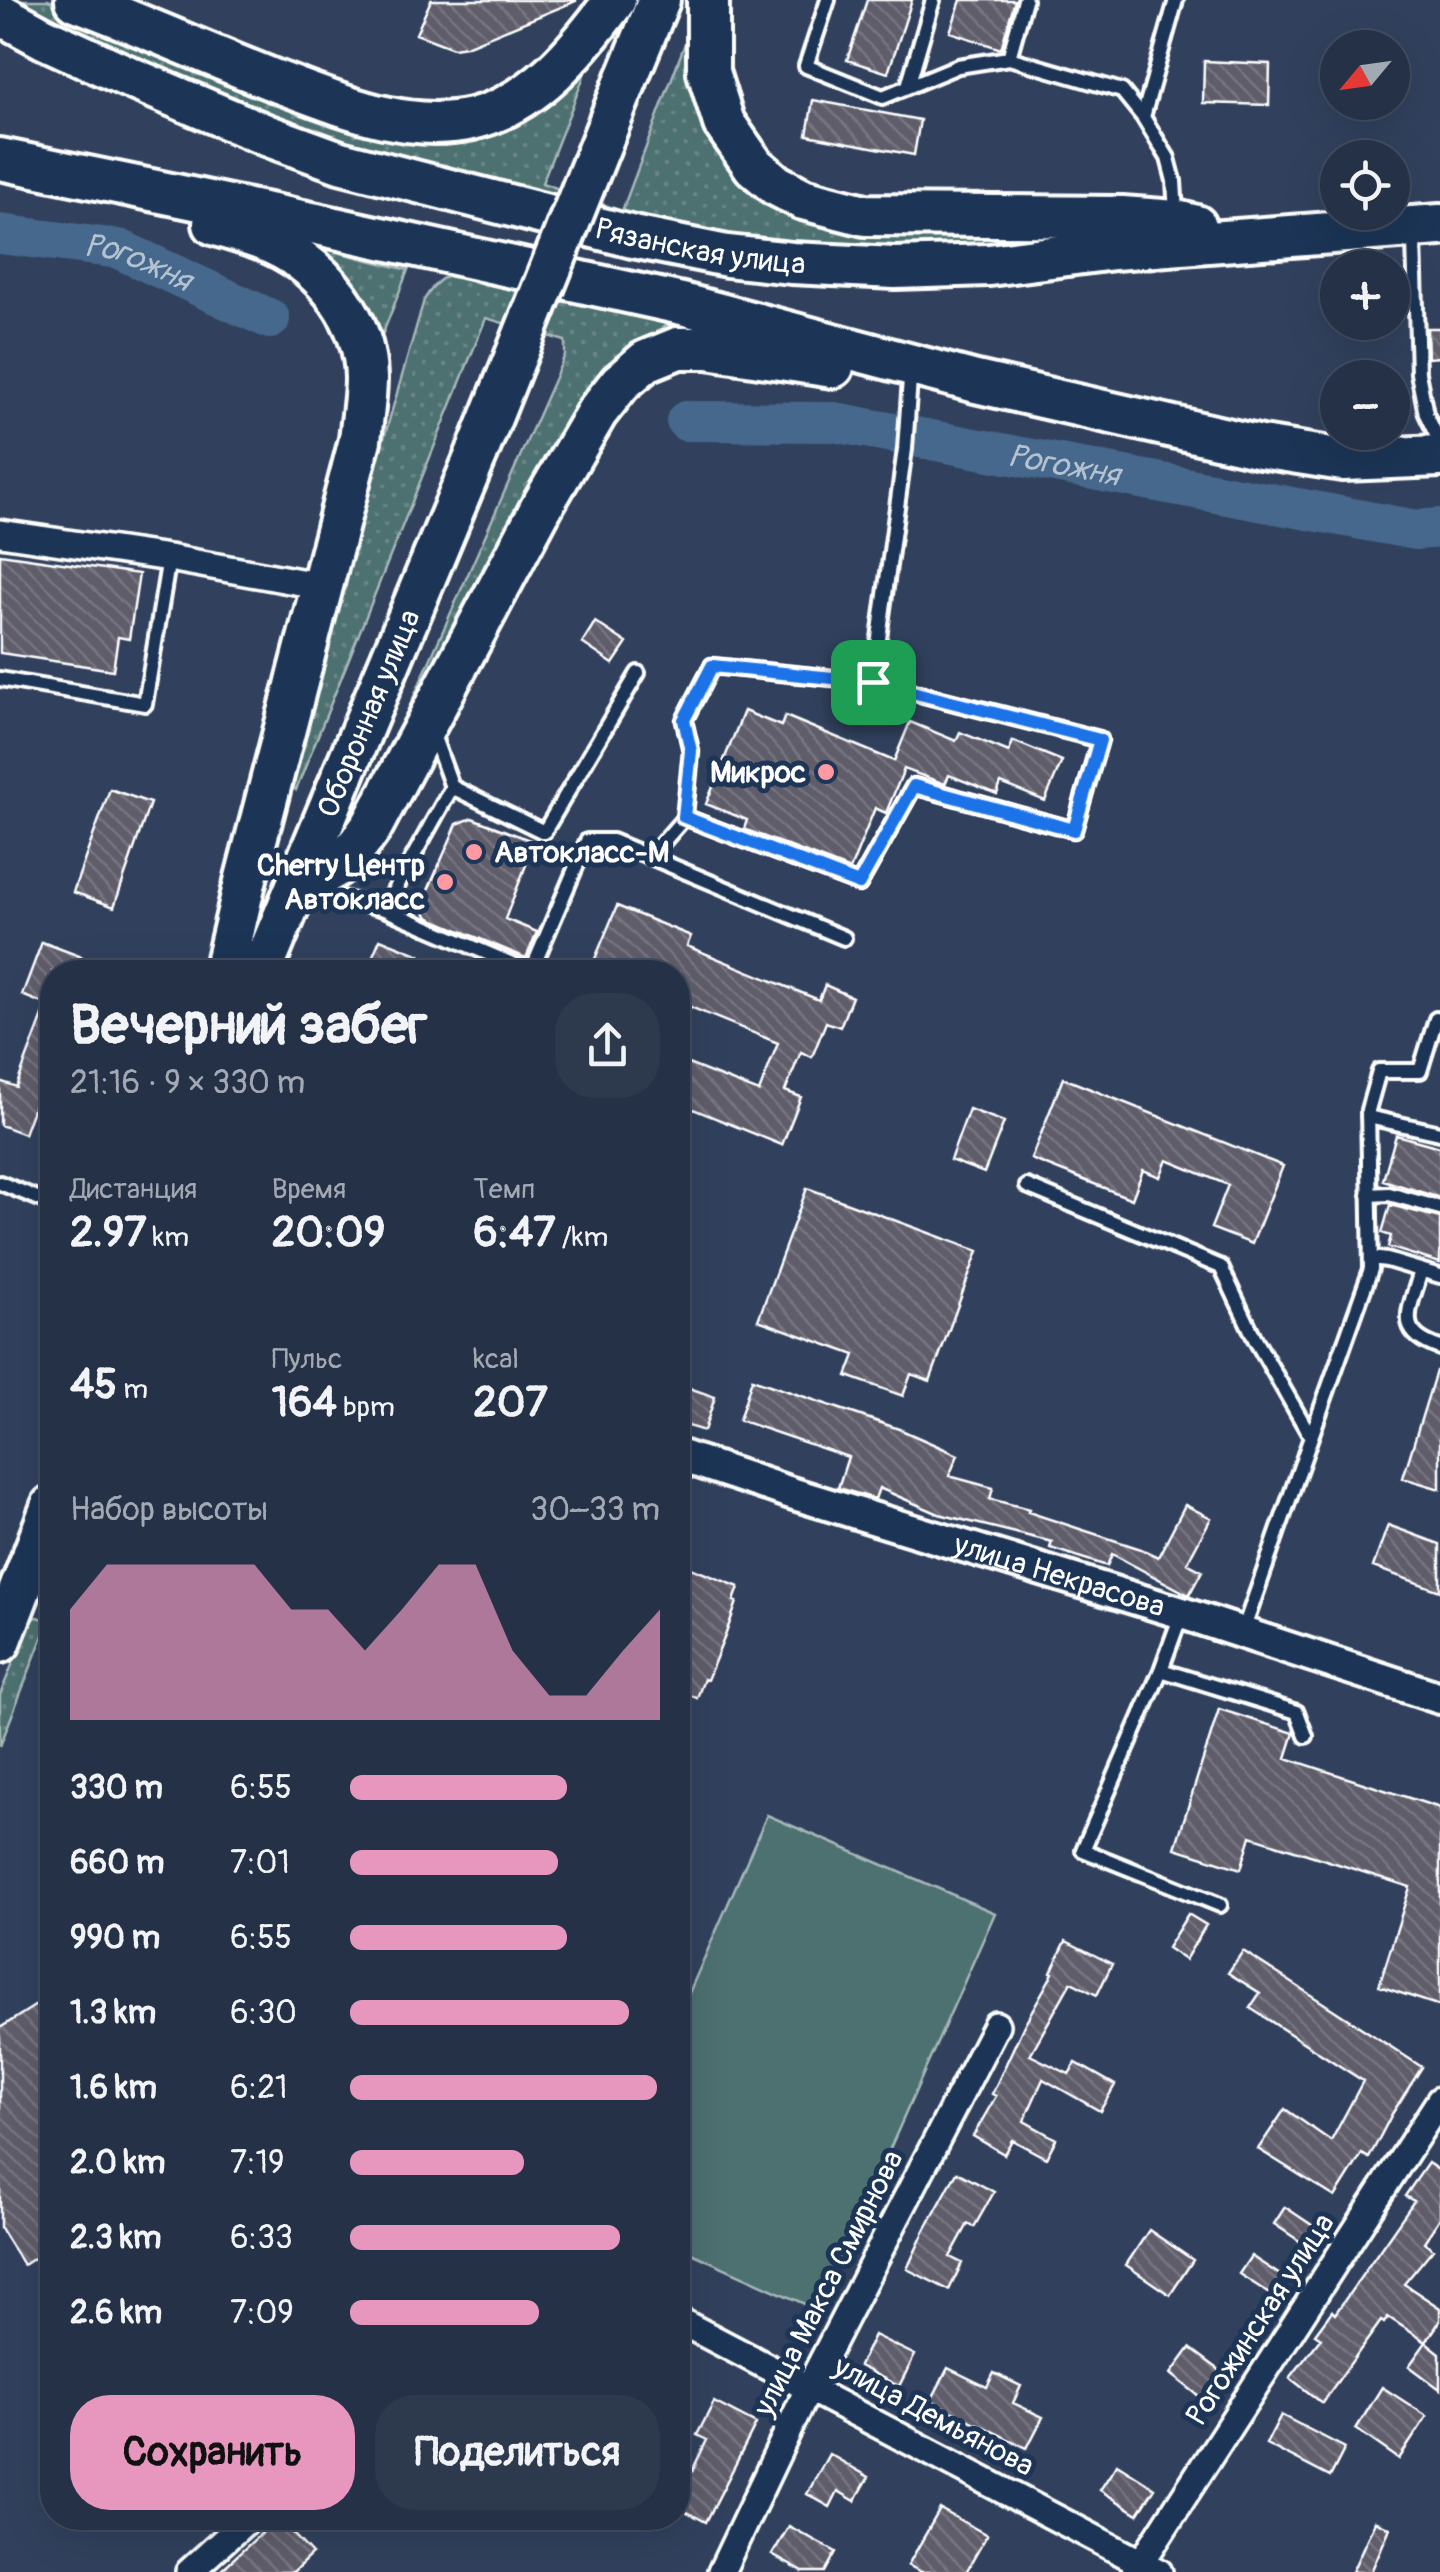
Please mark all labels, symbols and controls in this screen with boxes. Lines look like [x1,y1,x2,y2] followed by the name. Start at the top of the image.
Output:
[1320,30,1410,120] north arrow
[1320,30,1410,450] map controls
[1320,140,1410,230] button: locate
[592,210,806,283] street label: Рязанская улица
[82,226,201,302] water label: Рогожня
[1320,250,1410,340] button: +
[1320,360,1410,450] button: −
[1005,436,1126,496] water label: Рогожня
[309,604,429,823] street label: Оборонная улица
[831,640,916,725] pin
[846,655,901,710] icon: arrive
[710,754,806,791] place label: Микрос
[815,761,837,783] marker: Микрос
[494,834,669,871] place label: Автокласс-М
[463,841,485,863] marker: Автокласс-М
[257,847,425,918] place label: Cherry Центр Автокласс
[434,871,456,893] marker: Cherry Центр Автокласс
[70,991,427,1060] text: Вечерний забег
[555,993,660,1098] button: share
[70,1063,305,1103] text: 21:16 · 9 × 330 m
[70,1172,197,1207] text: Дистанция
[272,1172,346,1207] text: Время
[473,1172,535,1207] text: Темп
[70,1207,147,1259] text: 2.97
[272,1207,385,1259] text: 20:09
[473,1207,556,1259] text: 6:47
[147,1220,189,1255] text: km
[556,1220,608,1255] text: /km
[272,1342,342,1377] text: Пульс
[473,1342,519,1377] text: kcal
[70,1359,117,1411] text: 45
[117,1372,148,1407] text: m
[272,1377,337,1429] text: 164
[473,1377,548,1429] text: 207
[337,1390,395,1425] text: bpm
[70,1490,268,1530] text: Набор высоты
[530,1490,660,1530] text: 30–33 m
[948,1526,1169,1626] street label: улица Некрасова
[70,1768,163,1808] text: 330 m
[230,1768,292,1808] text: 6:55
[70,1843,164,1883] text: 660 m
[230,1843,290,1883] text: 7:01
[70,1918,160,1958] text: 990 m
[230,1918,292,1958] text: 6:55
[70,1993,156,2033] text: 1.3 km
[230,1993,297,2033] text: 6:30
[70,2068,157,2108] text: 1.6 km
[230,2068,288,2108] text: 6:21
[70,2143,165,2183] text: 2.0 km
[230,2143,284,2183] text: 7:19
[745,2144,912,2423] street label: улица Макса Смирнова
[1178,2207,1343,2432] street label: Рогожинская улица
[70,2218,161,2258] text: 2.3 km
[230,2218,293,2258] text: 6:33
[70,2293,162,2333] text: 2.6 km
[230,2293,294,2333] text: 7:09
[826,2348,1040,2485] street label: улица Демьянова
[70,2395,355,2510] button: Сохранить
[375,2395,660,2510] button: Поделиться

